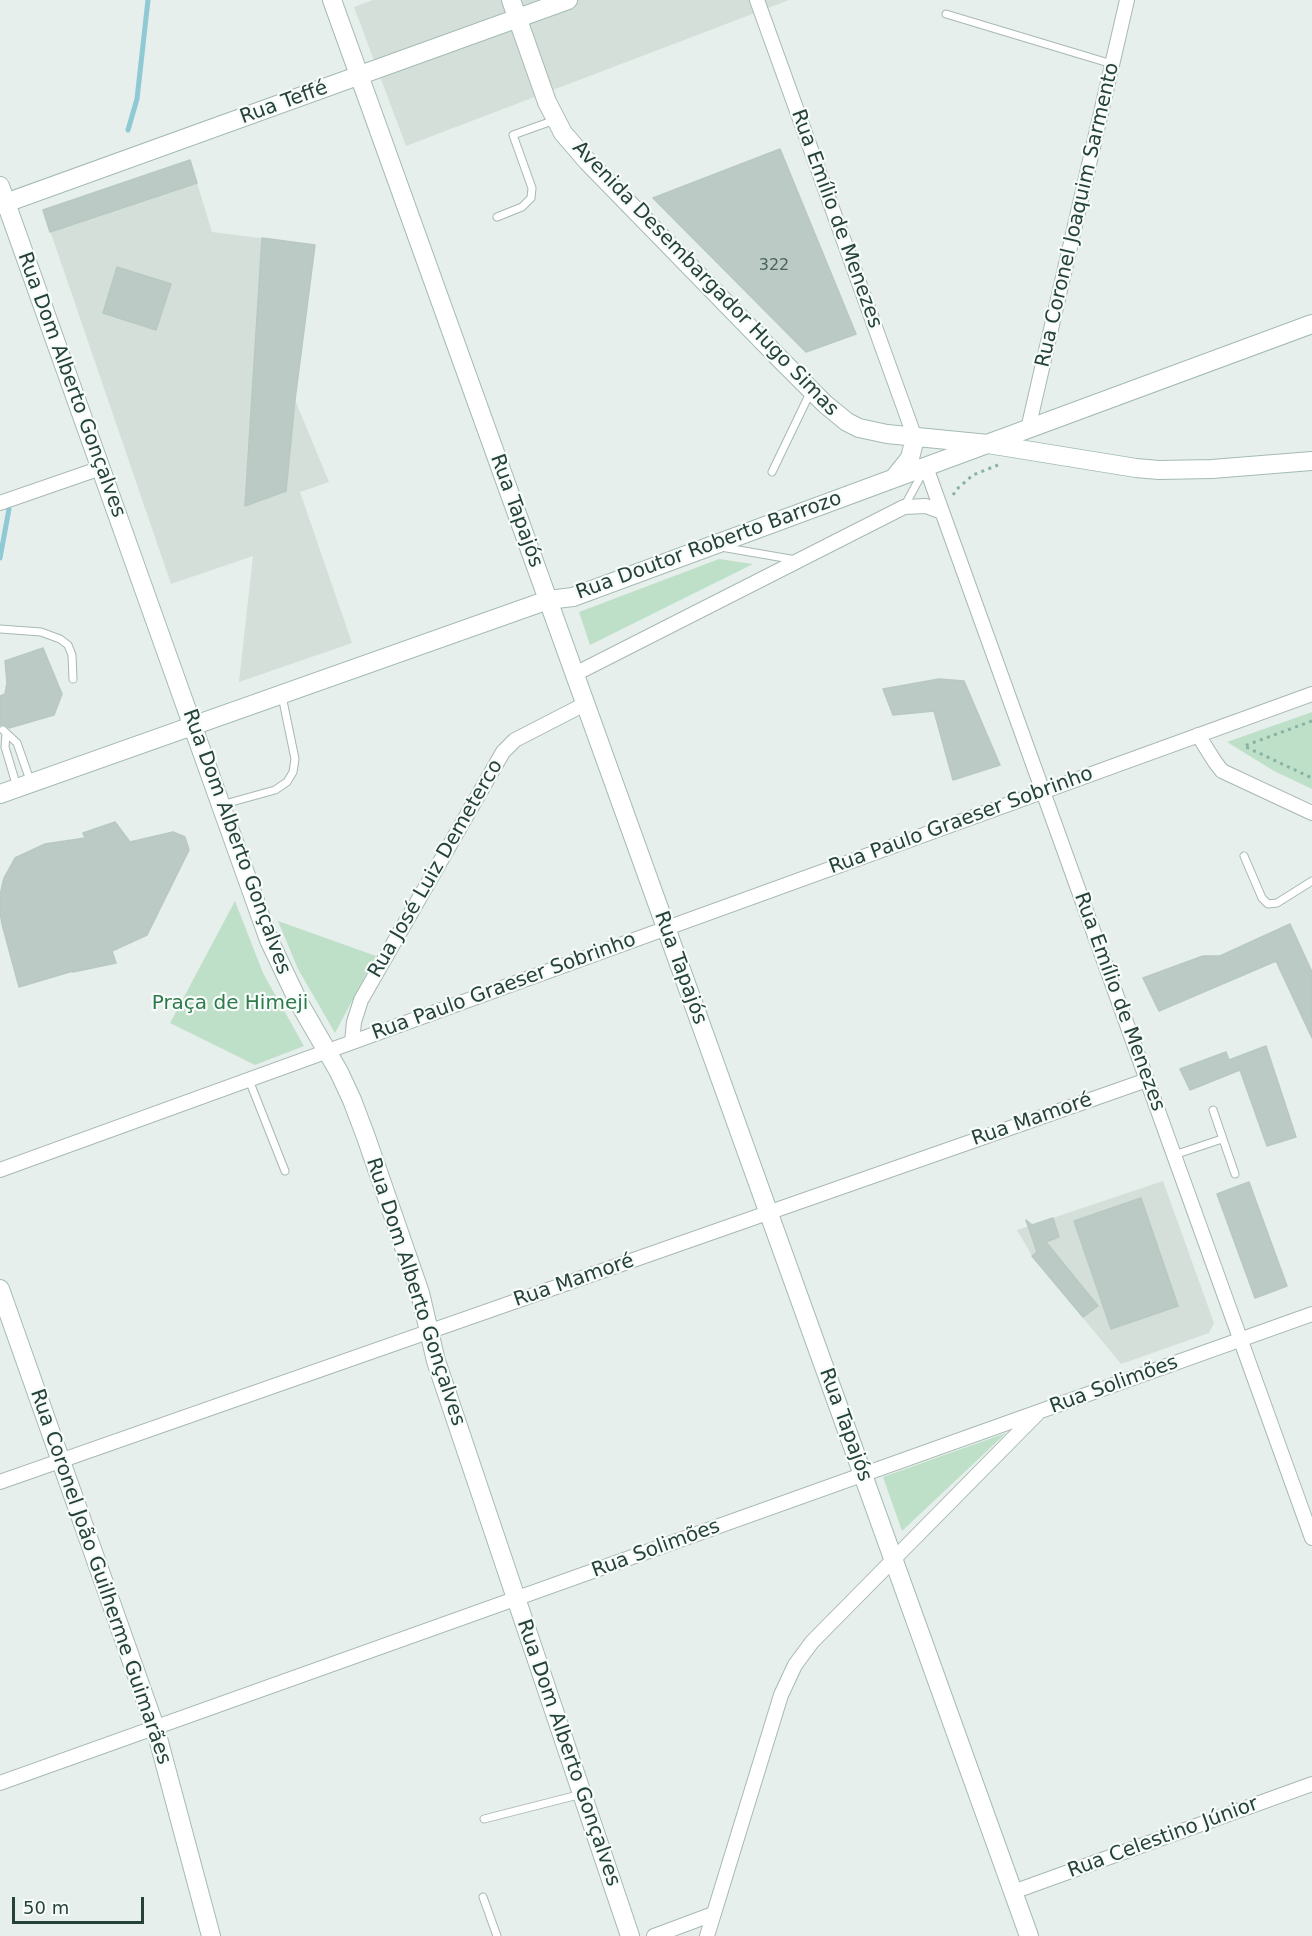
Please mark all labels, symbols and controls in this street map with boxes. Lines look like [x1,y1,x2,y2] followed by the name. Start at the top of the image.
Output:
[1031,60,1125,370] street label: Rua Coronel Joaquim Sarmento
[237,76,331,130] street label: Rua Teffé
[785,106,887,332] street label: Rua Emílio de Menezes
[567,137,843,421] street label: Avenida Desembargador Hugo Simas
[12,249,130,521] street label: Rua Dom Alberto Gonçalves
[759,256,789,276] house number: 322
[484,451,548,571] street label: Rua Tapajós
[573,487,845,605] street label: Rua Doutor Roberto Barrozo
[177,706,295,978] street label: Rua Dom Alberto Gonçalves
[364,756,508,982] street label: Rua José Luiz Demeterco
[826,762,1096,880] street label: Rua Paulo Graeser Sobrinho
[1068,889,1170,1115] street label: Rua Emílio de Menezes
[648,908,712,1028] street label: Rua Tapajós
[369,928,639,1046] street label: Rua Paulo Graeser Sobrinho
[152,992,308,1016] park label: Praça de Himeji
[969,1088,1095,1152] street label: Rua Mamoré
[360,1155,470,1429] street label: Rua Dom Alberto Gonçalves
[511,1249,637,1313] street label: Rua Mamoré
[1047,1351,1181,1419] street label: Rua Solimões
[813,1365,877,1485] street label: Rua Tapajós
[24,1386,176,1768] street label: Rua Coronel João Guilherme Guimarães
[589,1515,723,1583] street label: Rua Solimões
[511,1617,625,1889] street label: Rua Dom Alberto Gonçalves
[1065,1792,1261,1884] street label: Rua Celestino Júnior
[15,1885,147,1923] scale bar
[23,1897,69,1918] text: 50 m

